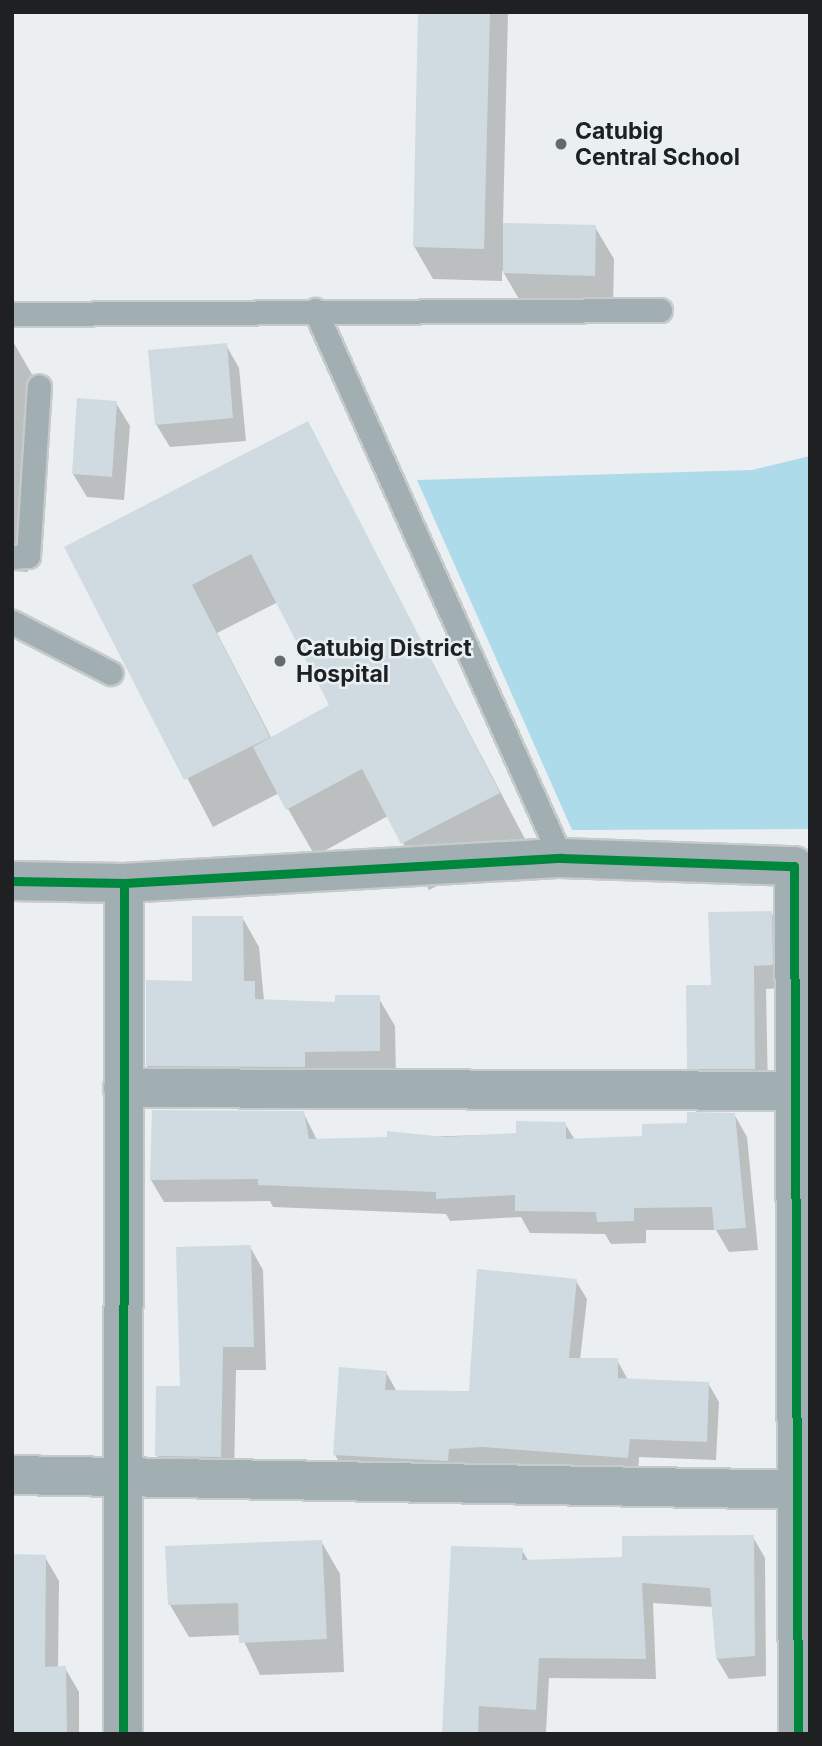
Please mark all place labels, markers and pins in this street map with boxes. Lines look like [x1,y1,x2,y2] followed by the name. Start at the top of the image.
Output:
[575,117,740,171] place label: Catubig Central School
[553,136,569,152] marker: Catubig Central School
[296,634,472,688] place label: Catubig District Hospital
[270,651,290,671] marker: Catubig District Hospital

